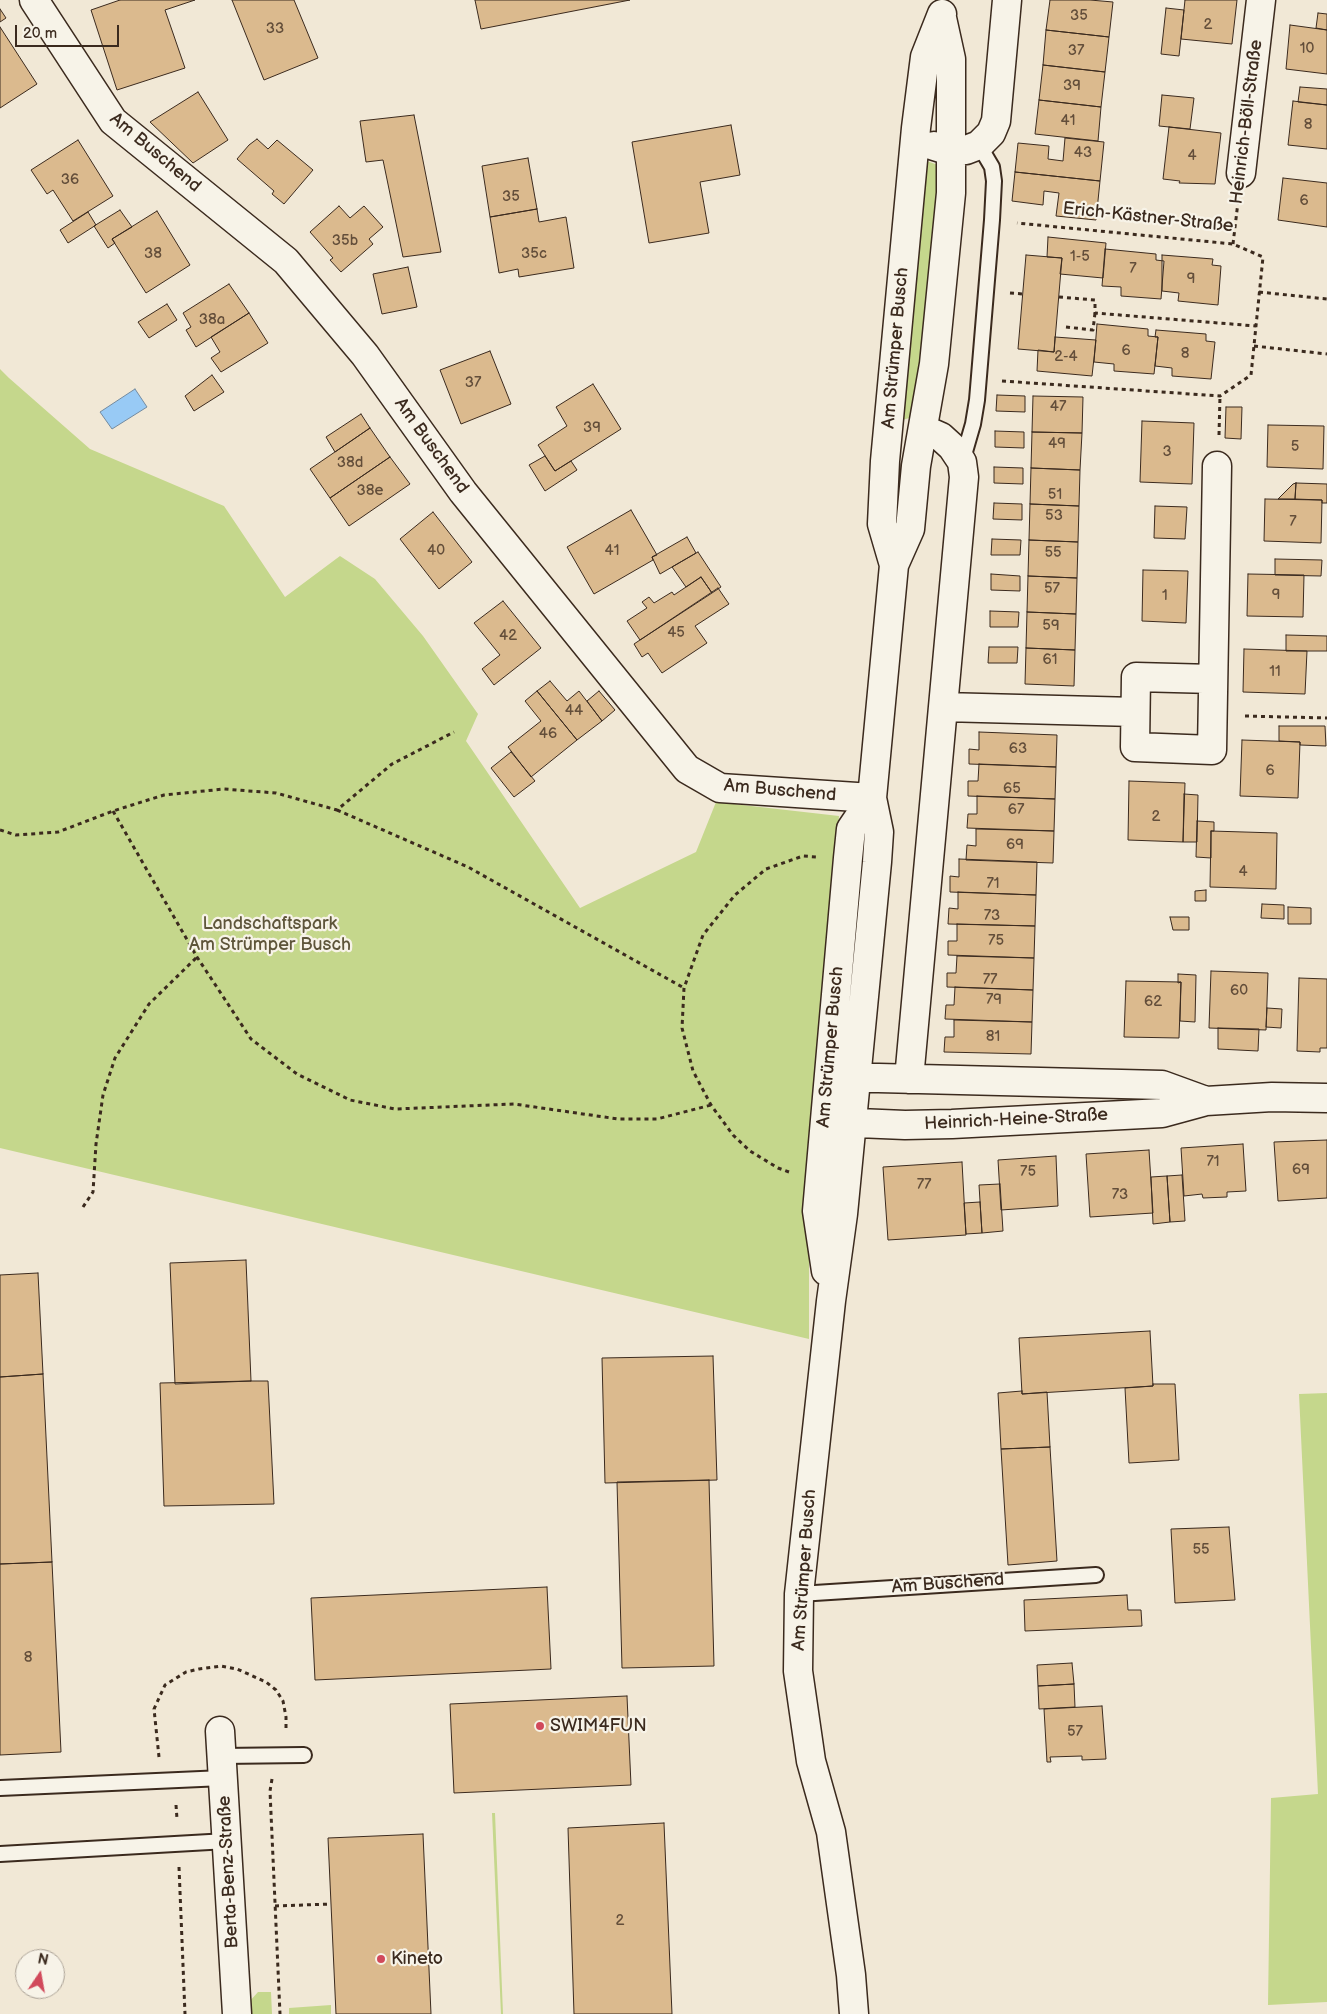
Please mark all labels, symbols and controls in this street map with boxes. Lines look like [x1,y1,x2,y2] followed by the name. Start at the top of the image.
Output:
[1070,7,1088,25] house number: 35
[18,15,121,47] scale bar
[1204,16,1212,34] house number: 2
[266,20,284,38] house number: 33
[23,24,57,43] text: 20 m
[1226,39,1268,205] street label: Heinrich-Böll-Straße
[1300,40,1314,58] house number: 10
[1068,42,1084,60] house number: 37
[1063,77,1081,95] house number: 39
[105,109,205,197] street label: Am Buschend
[1061,112,1075,130] house number: 41
[1304,116,1312,134] house number: 8
[1074,144,1092,162] house number: 43
[1187,147,1197,165] house number: 4
[61,171,79,189] house number: 36
[502,188,520,206] house number: 35
[1299,192,1309,210] house number: 6
[1062,198,1234,238] street label: Erich-Kästner-Straße
[332,232,358,250] house number: 35b
[144,245,162,263] house number: 38
[521,245,547,263] house number: 35c
[1070,248,1090,266] house number: 1-5
[1129,260,1137,278] house number: 7
[878,266,914,430] street label: Am Strümper Busch
[1187,270,1195,288] house number: 9
[199,311,225,329] house number: 38a
[1121,342,1131,360] house number: 6
[1181,345,1189,363] house number: 8
[1054,348,1078,366] house number: 2-4
[465,374,481,392] house number: 37
[389,394,473,498] street label: Am Buschend
[1050,398,1066,416] house number: 47
[583,419,601,437] house number: 39
[1048,435,1066,453] house number: 49
[1291,438,1299,456] house number: 5
[1162,443,1172,461] house number: 3
[337,454,363,472] house number: 38d
[357,482,383,500] house number: 38e
[1048,486,1062,504] house number: 51
[1045,507,1063,525] house number: 53
[1289,513,1297,531] house number: 7
[427,542,445,560] house number: 40
[605,542,619,560] house number: 41
[1044,544,1062,562] house number: 55
[1044,580,1060,598] house number: 57
[1272,586,1280,604] house number: 9
[1162,587,1168,605] house number: 1
[1042,617,1060,635] house number: 59
[667,624,685,642] house number: 45
[499,627,517,645] house number: 42
[1043,651,1057,669] house number: 61
[1269,663,1281,681] house number: 11
[565,702,583,720] house number: 44
[539,725,557,743] house number: 46
[1009,740,1027,758] house number: 63
[1265,762,1275,780] house number: 6
[723,775,837,807] street label: Am Buschend
[1003,780,1021,798] house number: 65
[1008,801,1024,819] house number: 67
[1152,808,1160,826] house number: 2
[1006,836,1024,854] house number: 69
[1238,863,1248,881] house number: 4
[986,875,1000,893] house number: 71
[984,907,1000,925] house number: 73
[189,913,351,956] park label: Landschaftspark Am Strümper Busch
[988,932,1004,950] house number: 75
[813,965,849,1129] street label: Am Strümper Busch
[983,971,997,989] house number: 77
[1230,982,1248,1000] house number: 60
[986,991,1002,1009] house number: 79
[1144,993,1162,1011] house number: 62
[986,1028,1000,1046] house number: 81
[924,1104,1108,1136] street label: Heinrich-Heine-Straße
[1206,1153,1220,1171] house number: 71
[1292,1161,1310,1179] house number: 69
[1020,1163,1036,1181] house number: 75
[917,1176,931,1194] house number: 77
[1112,1186,1128,1204] house number: 73
[789,1488,821,1652] street label: Am Strümper Busch
[1192,1541,1210,1559] house number: 55
[891,1569,1005,1599] street label: Am Buschend
[24,1649,32,1667] house number: 8
[550,1715,647,1737] place label: SWIM4FUN
[534,1720,546,1732] marker: SWIM4FUN
[1067,1723,1083,1741] house number: 57
[214,1795,244,1949] street label: Berta-Benz-Straße
[616,1912,624,1930] house number: 2
[391,1948,443,1970] place label: Kineto
[15,1949,65,1999] north arrow
[36,1950,50,1969] text: N
[375,1953,387,1965] marker: Kineto

